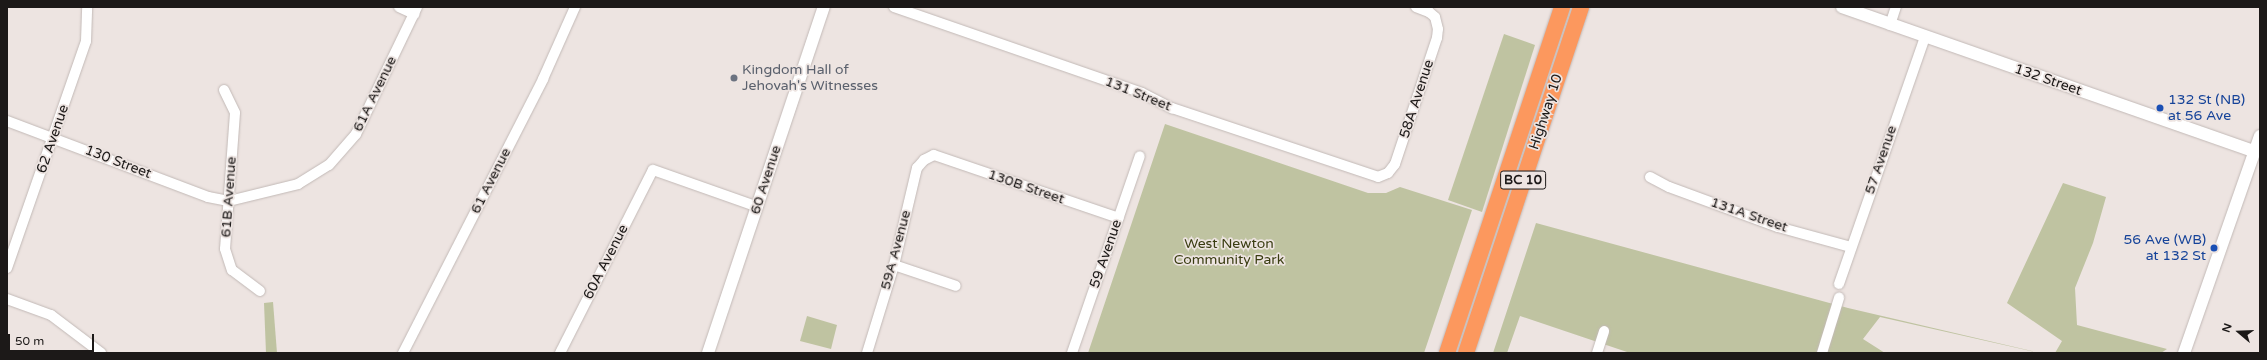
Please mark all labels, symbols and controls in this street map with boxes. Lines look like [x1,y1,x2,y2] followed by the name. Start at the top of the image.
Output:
[350,54,400,134] street label: 61A Avenue
[1396,58,1438,140] street label: 58A Avenue
[2012,61,2084,99] street label: 132 Street
[742,62,878,94] place label: Kingdom Hall of Jehovah's Witnesses
[1526,72,1566,152] street label: Highway 10
[729,73,739,83] marker: Kingdom Hall of Jehovah's Witnesses
[1102,73,1174,115] street label: 131 Street
[2168,92,2245,124] place label: 132 St (NB) at 56 Ave
[33,103,73,175] street label: 62 Avenue
[2155,103,2165,113] marker: 132 St (NB) at 56 Ave
[1861,124,1901,196] street label: 57 Avenue
[82,142,154,182] street label: 130 Street
[747,143,785,217] street label: 60 Avenue
[467,145,515,217] street label: 61 Avenue
[218,156,240,238] street label: 61B Avenue
[986,166,1066,208] street label: 130B Street
[1500,169,1546,191] road number: BC 10
[1708,194,1790,236] street label: 131A Street
[877,208,915,292] street label: 59A Avenue
[1086,218,1126,290] street label: 59 Avenue
[580,222,632,302] street label: 60A Avenue
[2124,232,2206,264] place label: 56 Ave (WB) at 132 St
[1174,236,1284,268] park label: West Newton Community Park
[2209,243,2219,253] marker: 56 Ave (WB) at 132 St
[2219,312,2259,352] north arrow
[2220,322,2235,334] text: N
[10,326,96,352] scale bar
[15,334,44,348] text: 50 m

